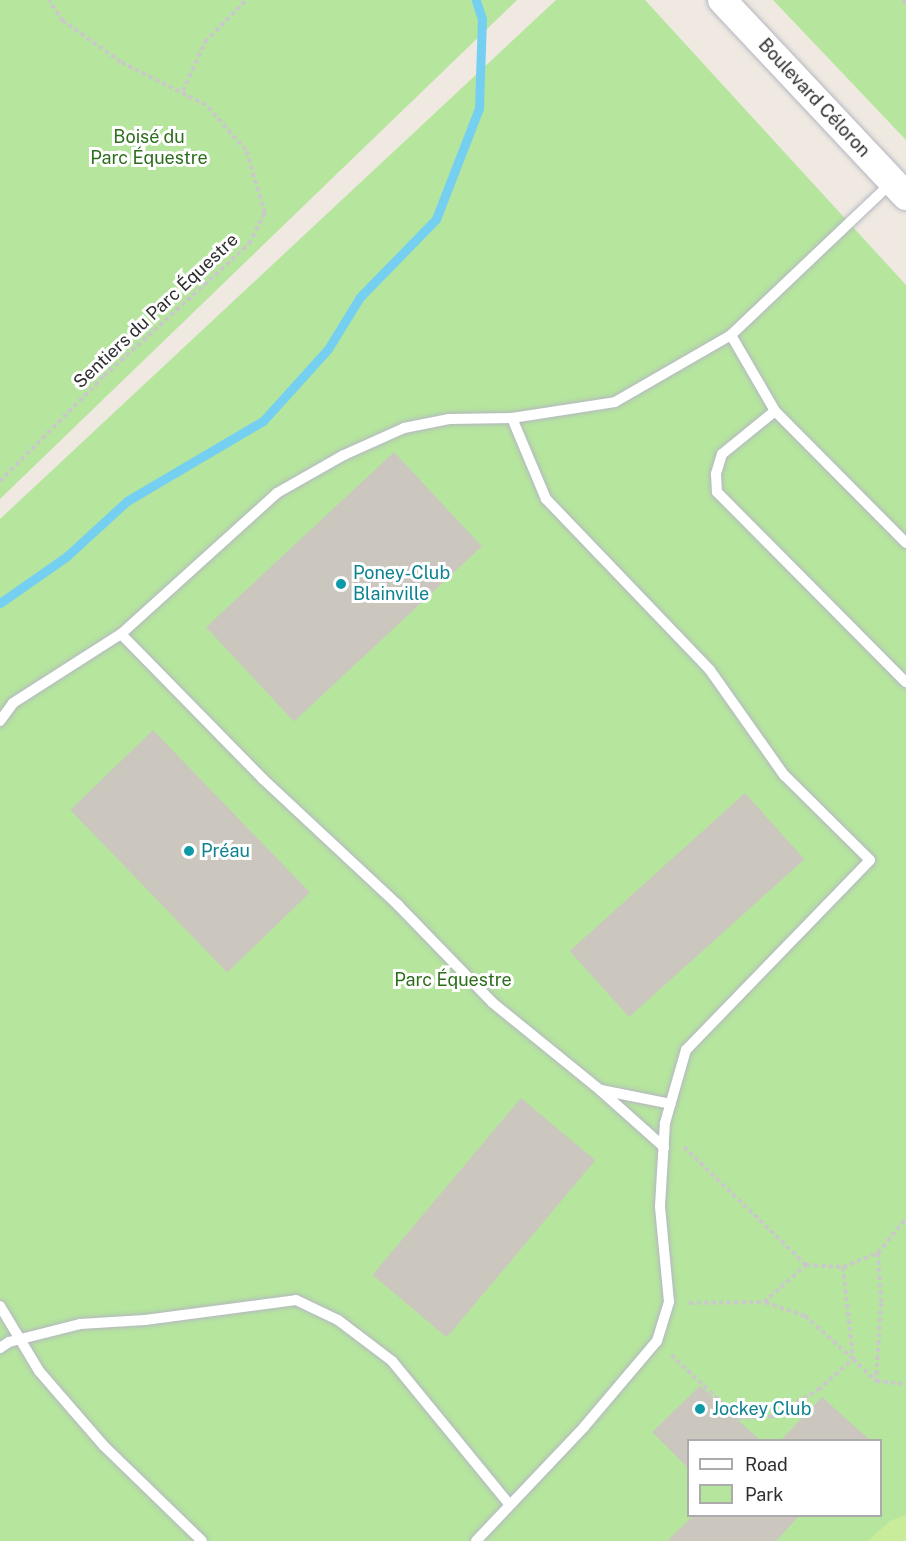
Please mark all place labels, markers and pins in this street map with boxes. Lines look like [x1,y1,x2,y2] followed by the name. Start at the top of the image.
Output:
[353,563,450,606] place label: Poney-Club Blainville
[334,577,348,591] marker: Poney-Club Blainville
[201,840,250,862] place label: Préau
[182,844,196,858] marker: Préau
[712,1398,811,1420] place label: Jockey Club
[693,1402,707,1416] marker: Jockey Club

